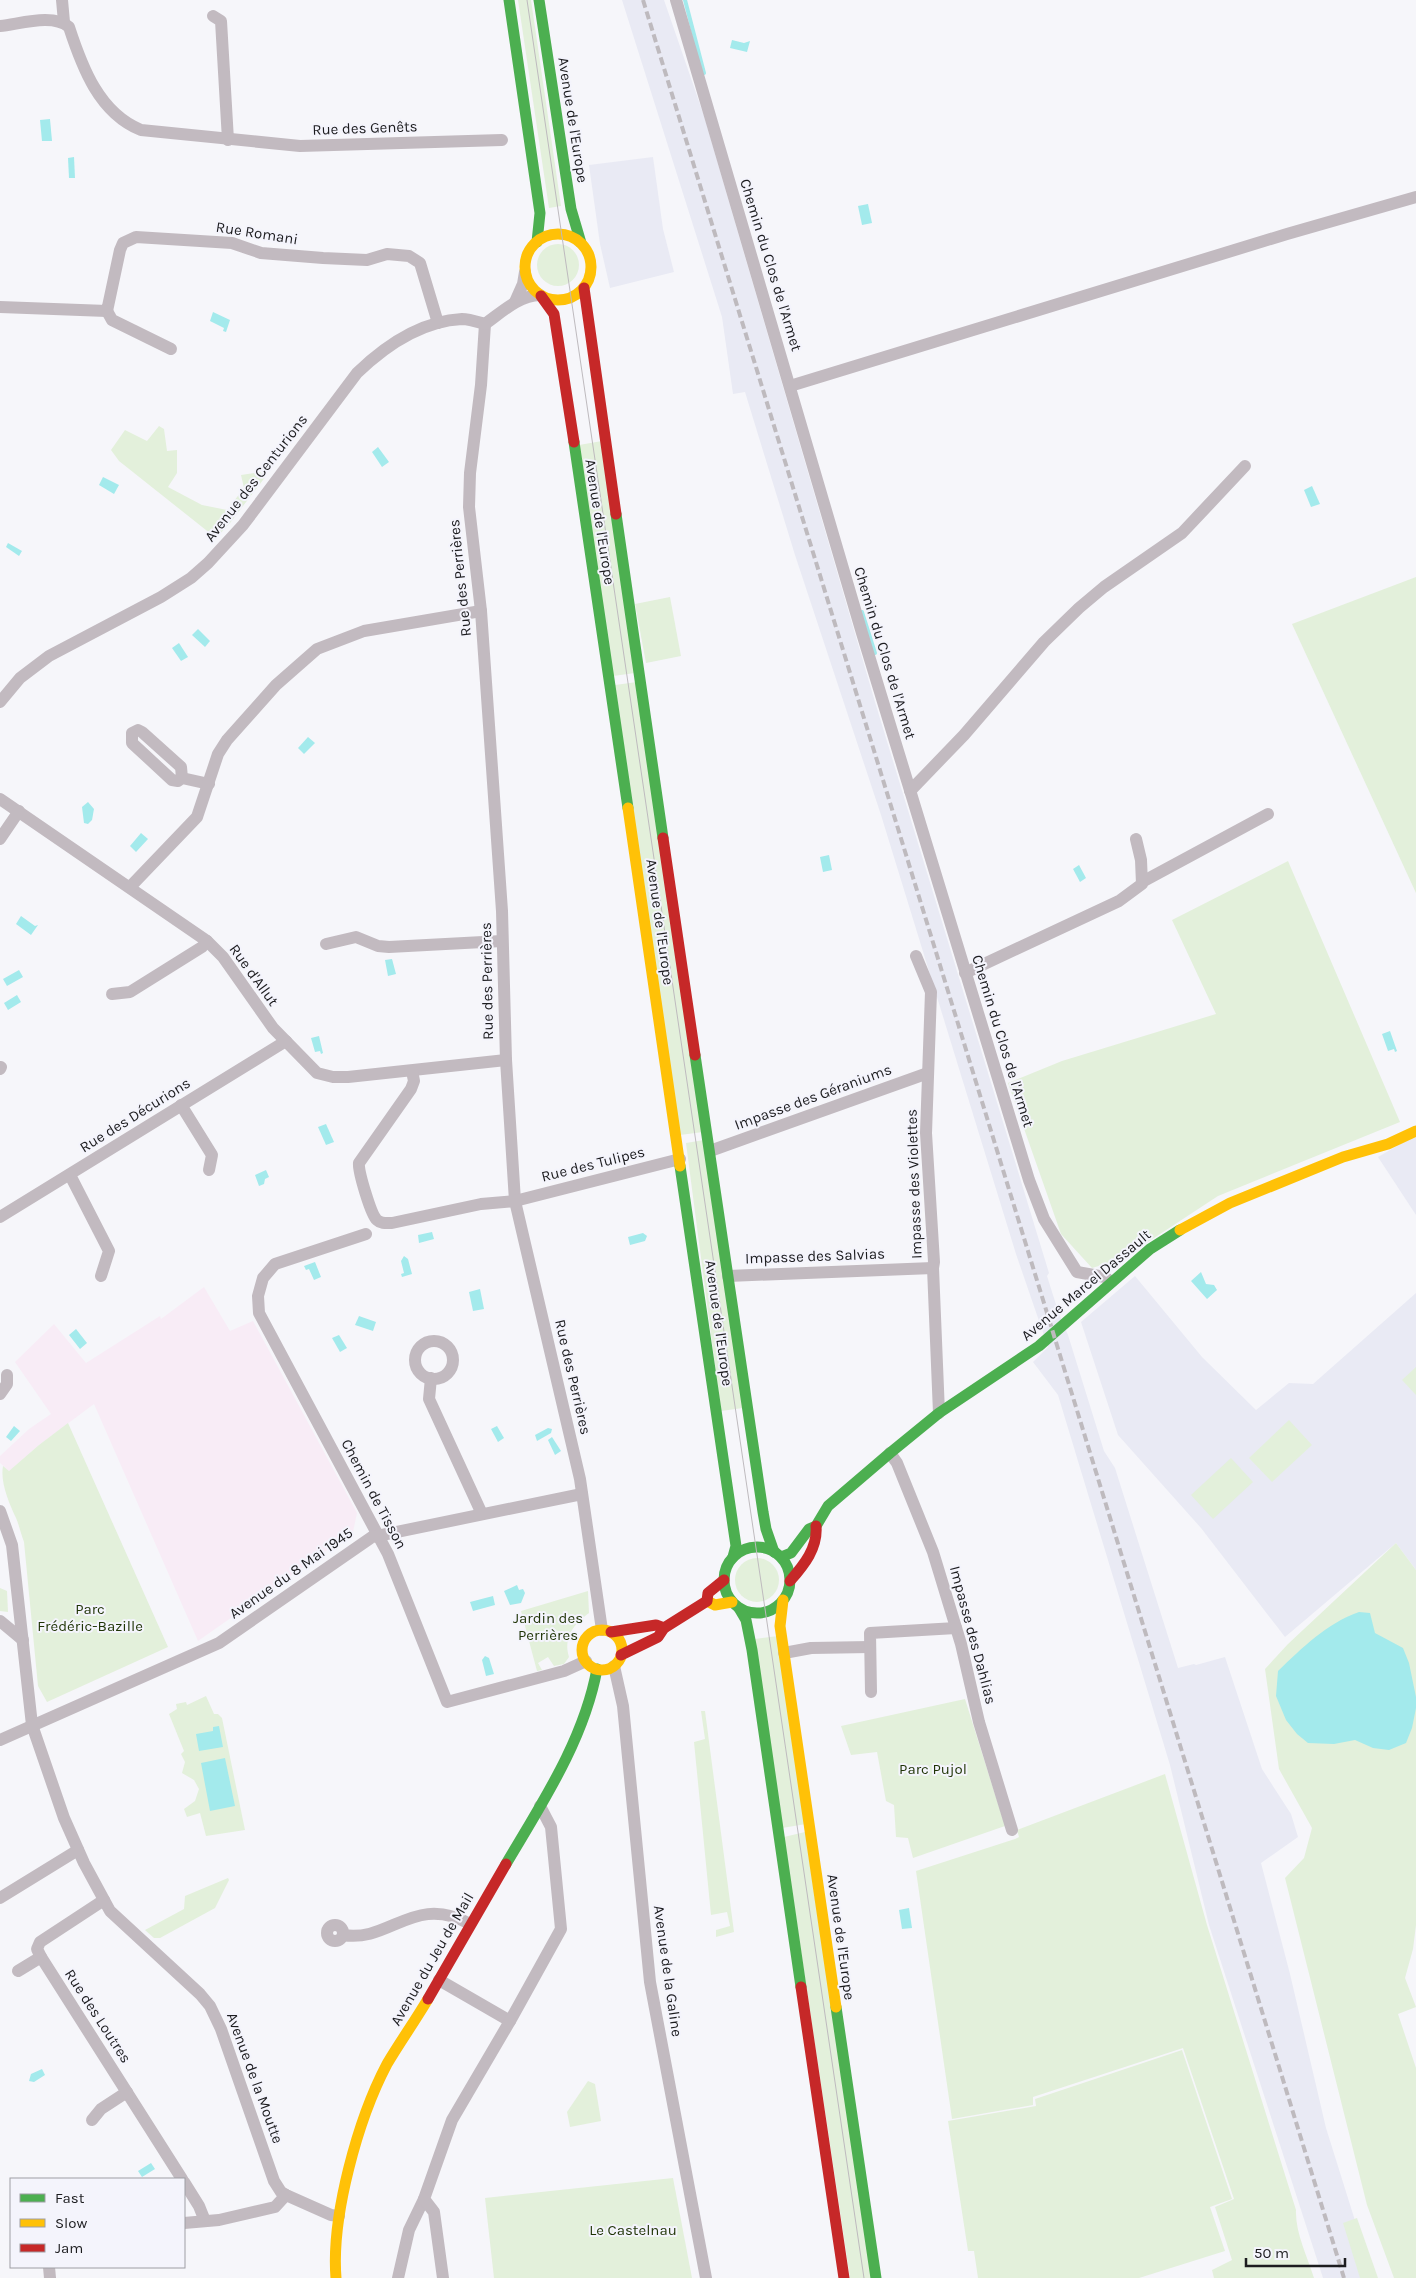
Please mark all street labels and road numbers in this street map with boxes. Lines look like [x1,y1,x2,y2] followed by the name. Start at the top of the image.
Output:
[554,56,592,184] street label: Avenue de l'Europe
[312,117,418,139] street label: Rue des Genêts
[736,177,806,354] street label: Chemin du Clos de l'Armet
[215,218,299,248] street label: Rue Romani
[201,411,311,545] street label: Avenue des Centurions
[581,458,619,586] street label: Avenue de l'Europe
[445,519,475,637] street label: Rue des Perrières
[850,565,920,742] street label: Chemin du Clos de l'Armet
[642,858,678,986] street label: Avenue de l'Europe
[477,922,497,1040] street label: Rue des Perrières
[225,941,283,1010] street label: Rue d'Allut
[968,953,1038,1130] street label: Chemin du Clos de l'Armet
[732,1060,894,1134] street label: Impasse des Géraniums
[76,1074,194,1156] street label: Rue des Décurions
[902,1109,926,1259] street label: Impasse des Violettes
[539,1142,647,1186] street label: Rue des Tulipes
[1018,1225,1155,1344] street label: Avenue Marcel Dassault
[745,1245,885,1267] street label: Impasse des Salvias
[701,1259,737,1387] street label: Avenue de l'Europe
[551,1318,595,1436] street label: Rue des Perrières
[337,1436,411,1552] street label: Chemin de Tisson
[226,1524,356,1622] street label: Avenue du 8 Mai 1945
[946,1564,1000,1706] street label: Impasse des Dahlias
[823,1873,859,2001] street label: Avenue de l'Europe
[387,1889,477,2029] street label: Avenue du Jeu de Mail
[650,1904,686,2038] street label: Avenue de la Galine
[61,1966,135,2066] street label: Rue des Loutres
[223,2010,287,2146] street label: Avenue de la Moutte

